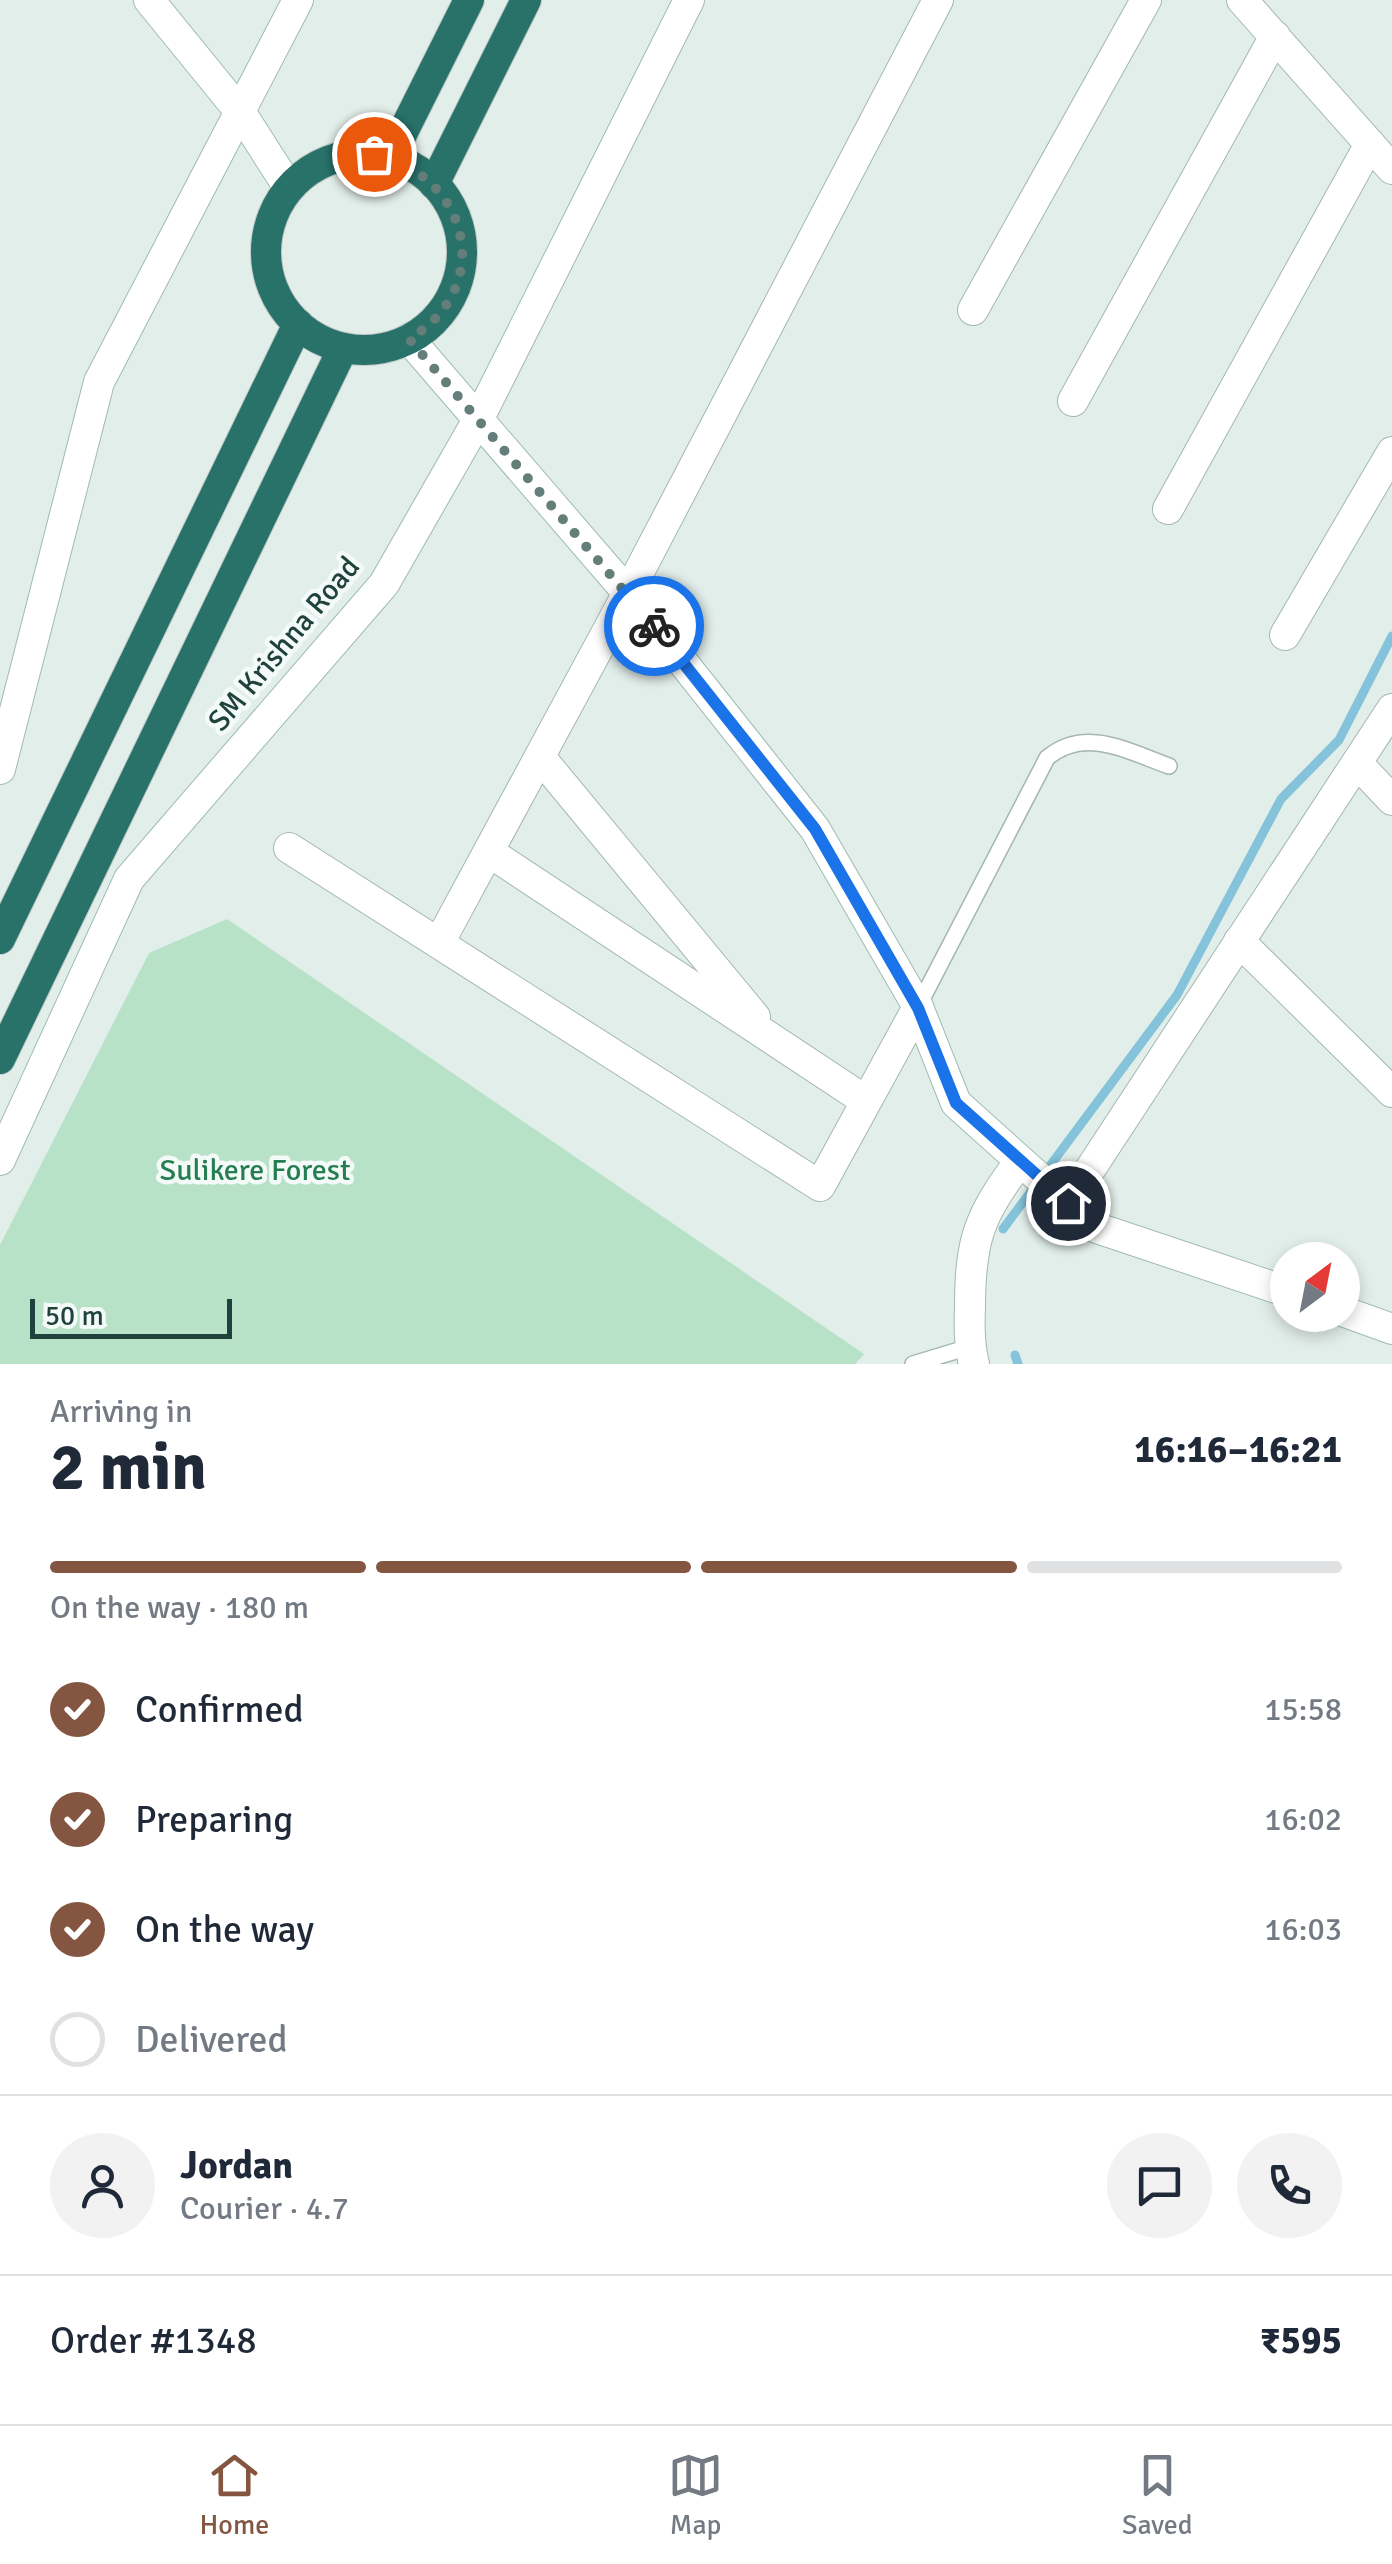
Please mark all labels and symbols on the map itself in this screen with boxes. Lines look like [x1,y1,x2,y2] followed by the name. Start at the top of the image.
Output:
[332,112,417,197] pin
[200,549,368,739] street label: SM Krishna Road
[604,576,704,676] courier
[160,1152,350,1189] park label: Sulikere Forest
[1026,1161,1111,1246] pin
[1270,1242,1360,1332] north arrow
[30,1294,232,1338] scale bar

